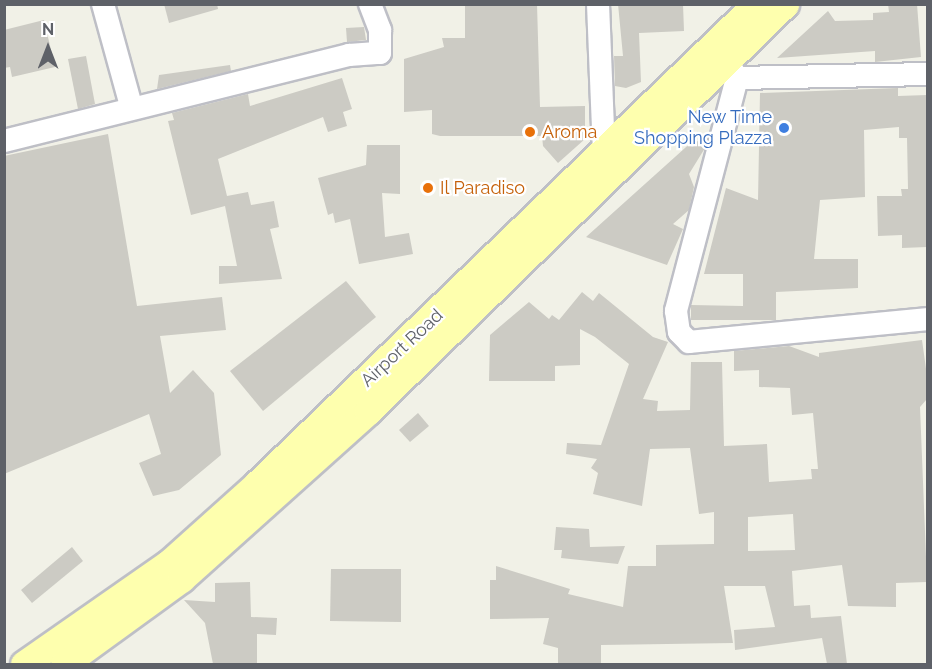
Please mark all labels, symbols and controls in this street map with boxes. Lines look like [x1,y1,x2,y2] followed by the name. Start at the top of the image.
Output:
[18,18,78,78] north arrow
[42,20,54,39] text: N
[634,107,772,150] place label: New Time Shopping Plazza
[542,121,597,143] place label: Aroma
[777,121,791,135] marker: New Time Shopping Plazza
[523,125,537,139] marker: Aroma
[440,177,525,199] place label: Il Paradiso
[421,181,435,195] marker: Il Paradiso
[356,305,448,391] street label: Airport Road

